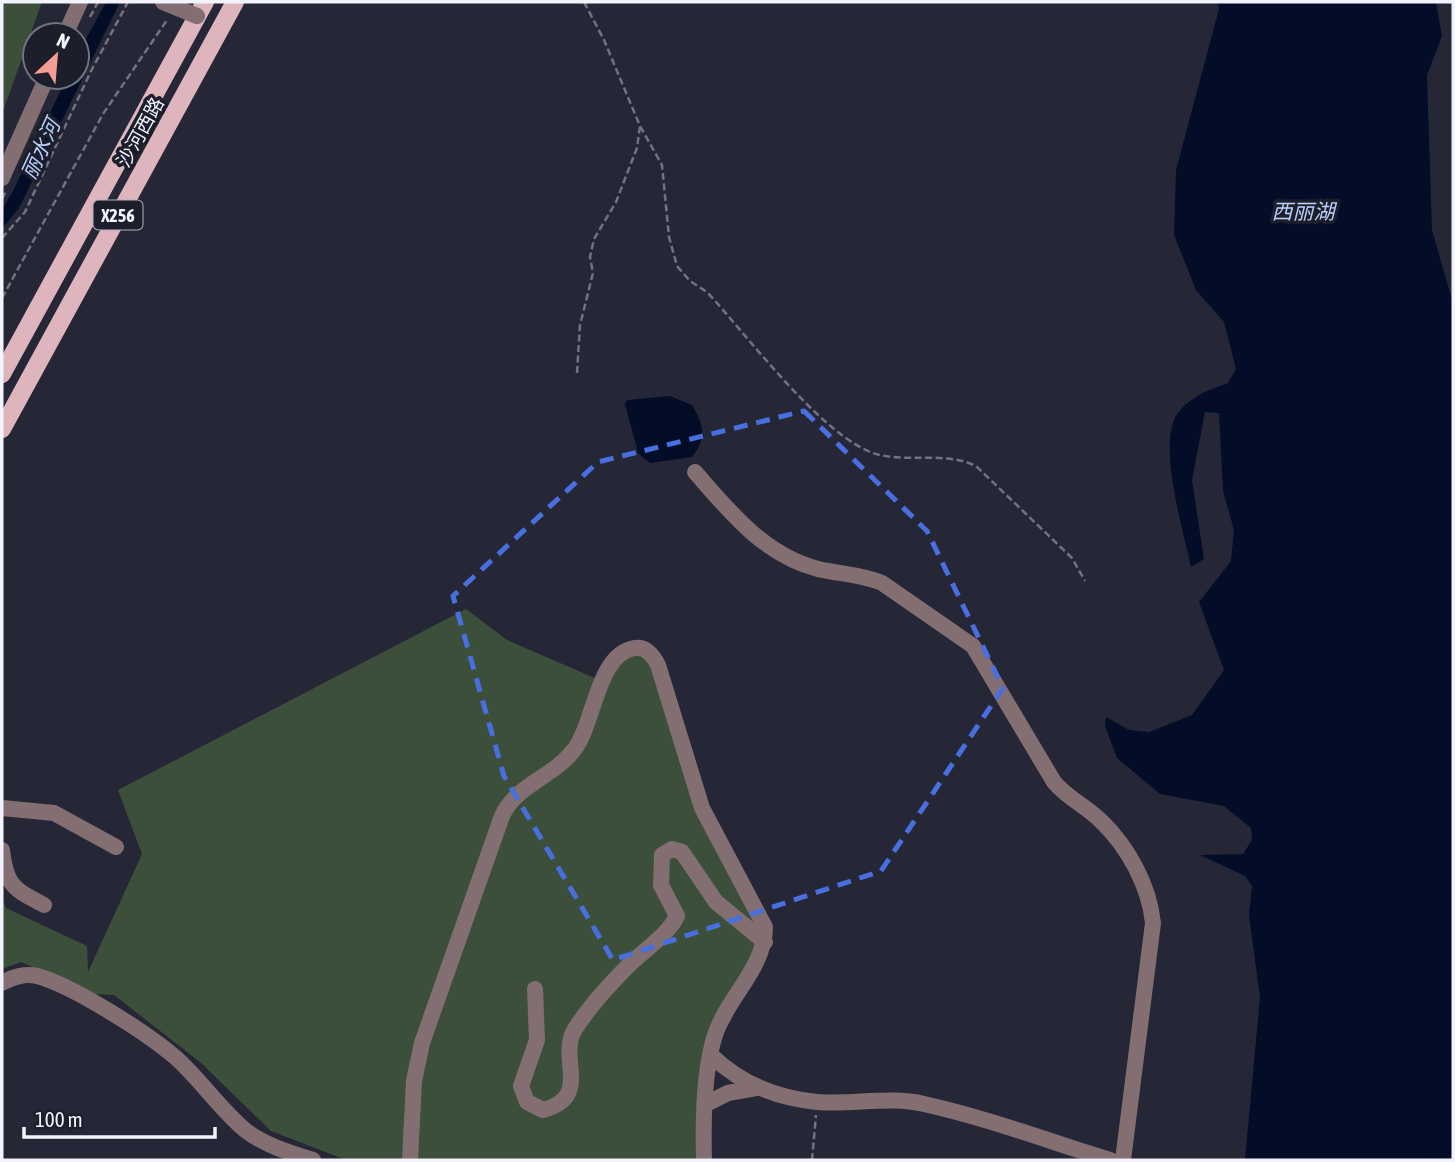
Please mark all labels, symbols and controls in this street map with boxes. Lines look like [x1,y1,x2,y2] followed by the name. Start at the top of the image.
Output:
[21,21,91,91] north arrow
[54,28,73,53] text: N
[112,93,168,171] street label: 沙河西路
[16,112,66,183] water label: 丽水河
[1272,199,1337,223] water label: 西丽湖
[94,200,142,230] road number: X256
[24,1096,215,1140] scale bar
[35,1107,83,1131] text: 100 m

